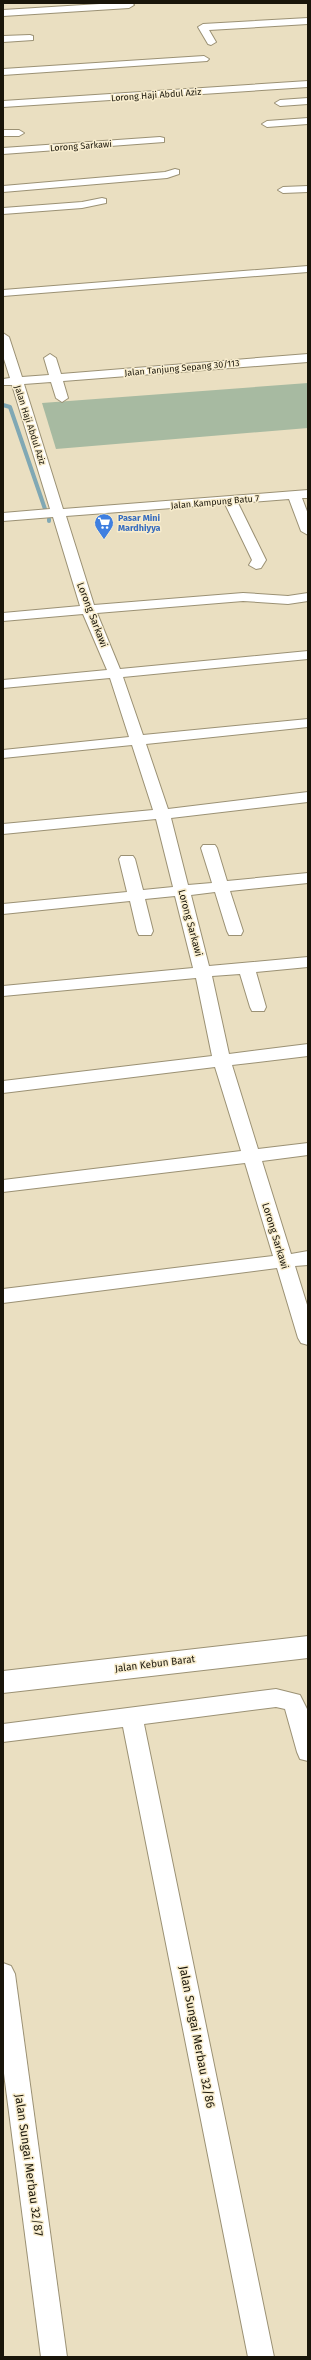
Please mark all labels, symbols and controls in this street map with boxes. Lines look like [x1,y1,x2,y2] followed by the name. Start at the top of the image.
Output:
[111,87,201,103] street label: Lorong Haji Abdul Aziz
[50,139,112,153] street label: Lorong Sarkawi
[124,358,240,378] street label: Jalan Tanjung Sepang 30/113
[12,384,48,466] street label: Jalan Haji Abdul Aziz
[170,493,260,511] street label: Jalan Kampung Batu 7
[93,512,115,540] supermarket icon: Pasar Mini Mardhiyya
[118,513,161,533] place label: Pasar Mini Mardhiyya
[74,581,110,649] street label: Lorong Sarkawi
[175,888,205,958] street label: Lorong Sarkawi
[259,1201,291,1271] street label: Lorong Sarkawi
[114,1653,196,1675] street label: Jalan Kebun Barat
[176,1965,218,2109] street label: Jalan Sungai Merbau 32/86
[12,2093,46,2237] street label: Jalan Sungai Merbau 32/87

